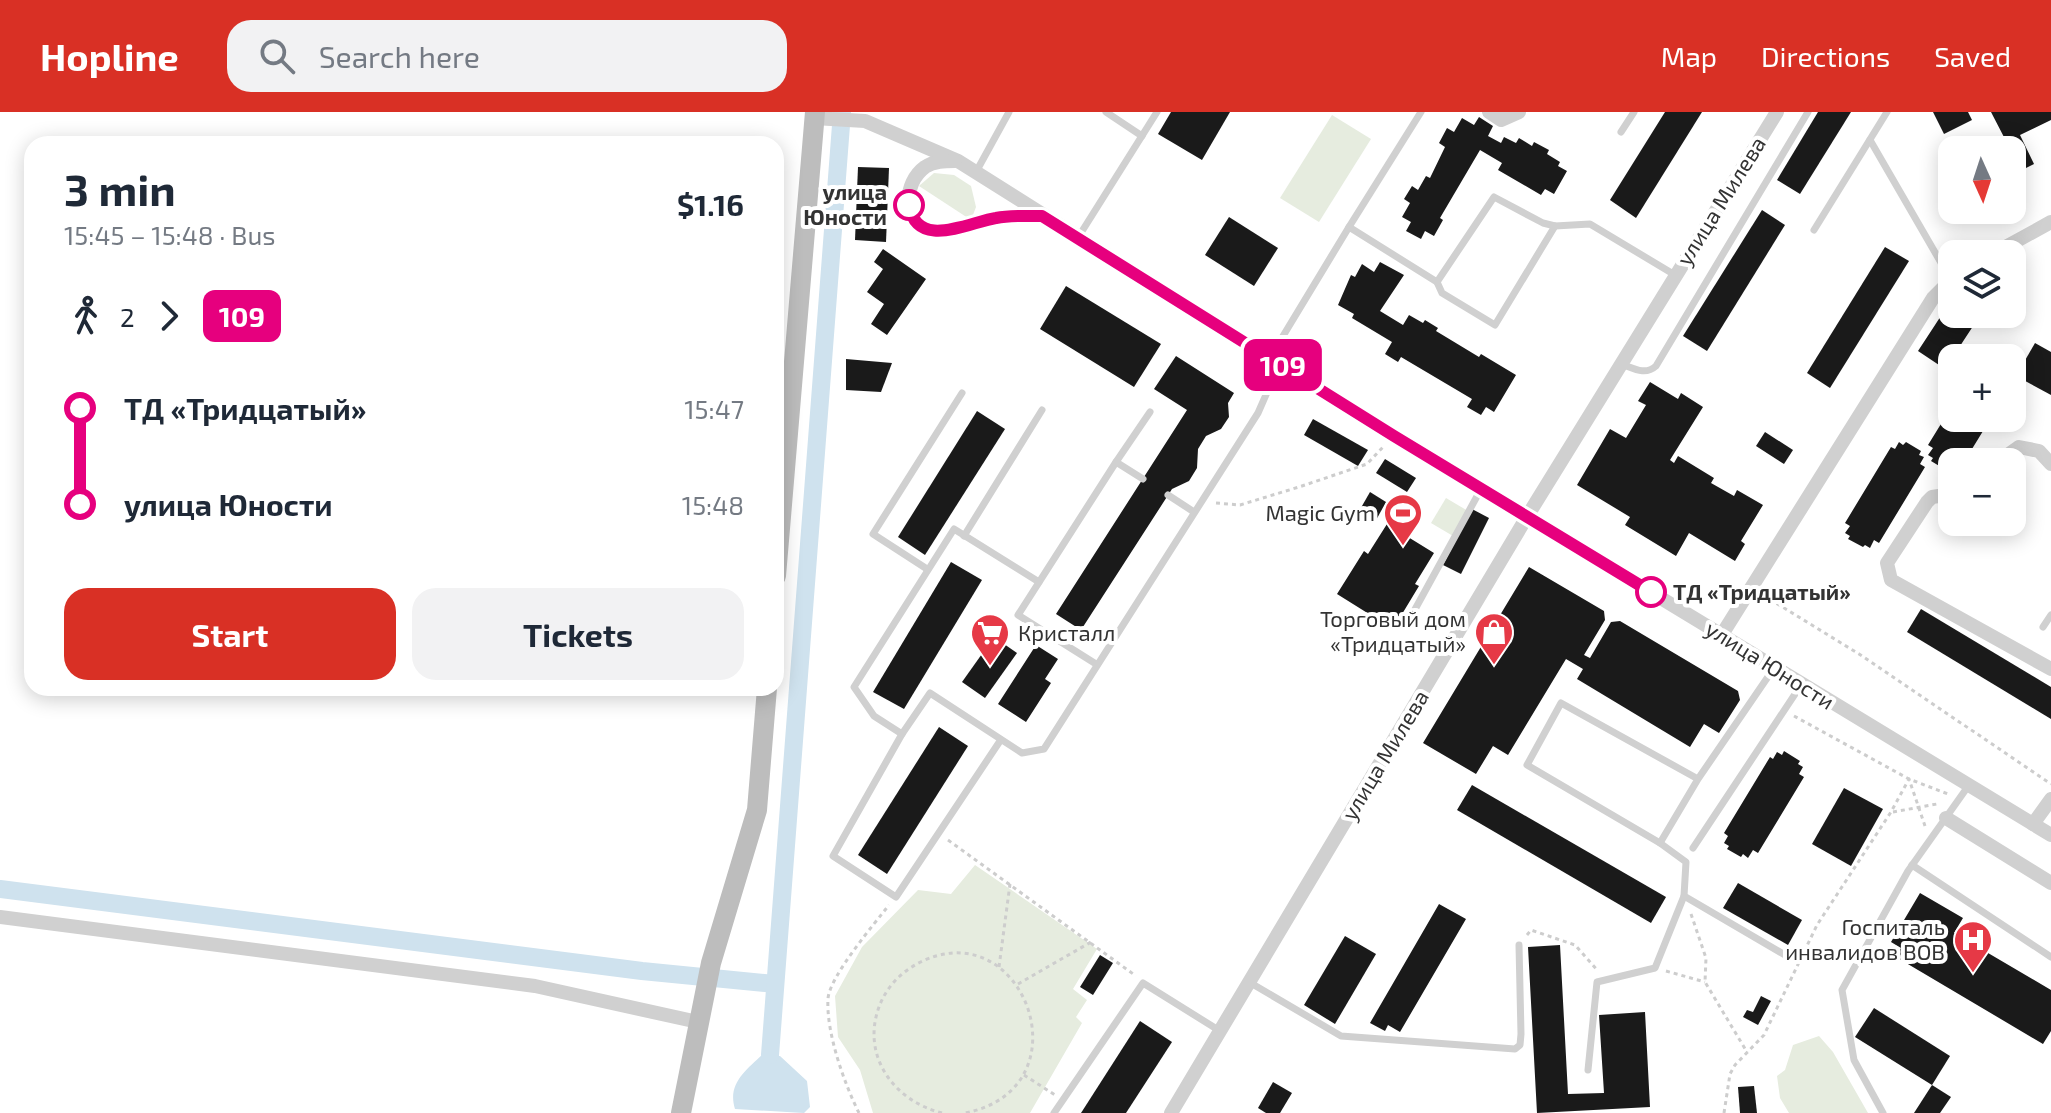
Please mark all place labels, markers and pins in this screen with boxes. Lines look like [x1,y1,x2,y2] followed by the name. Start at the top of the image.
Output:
[803,178,887,229] place label: улица Юности
[894,190,924,220] marker: улица Юности
[1382,492,1424,547] sports icon: Magic Gym
[1266,499,1375,525] place label: Magic Gym
[1636,577,1666,607] marker: ТД «Тридцатый»
[1673,578,1851,604] place label: ТД «Тридцатый»
[1320,605,1466,656] place label: Торговый дом «Тридцатый»
[1473,611,1515,666] shop icon: Торговый дом «Тридцатый»
[969,612,1011,667] supermarket icon: Кристалл
[1018,619,1115,645] place label: Кристалл
[1785,913,1945,964] place label: Госпиталь инвалидов ВОВ
[1952,919,1994,974] hospital icon: Госпиталь инвалидов ВОВ

